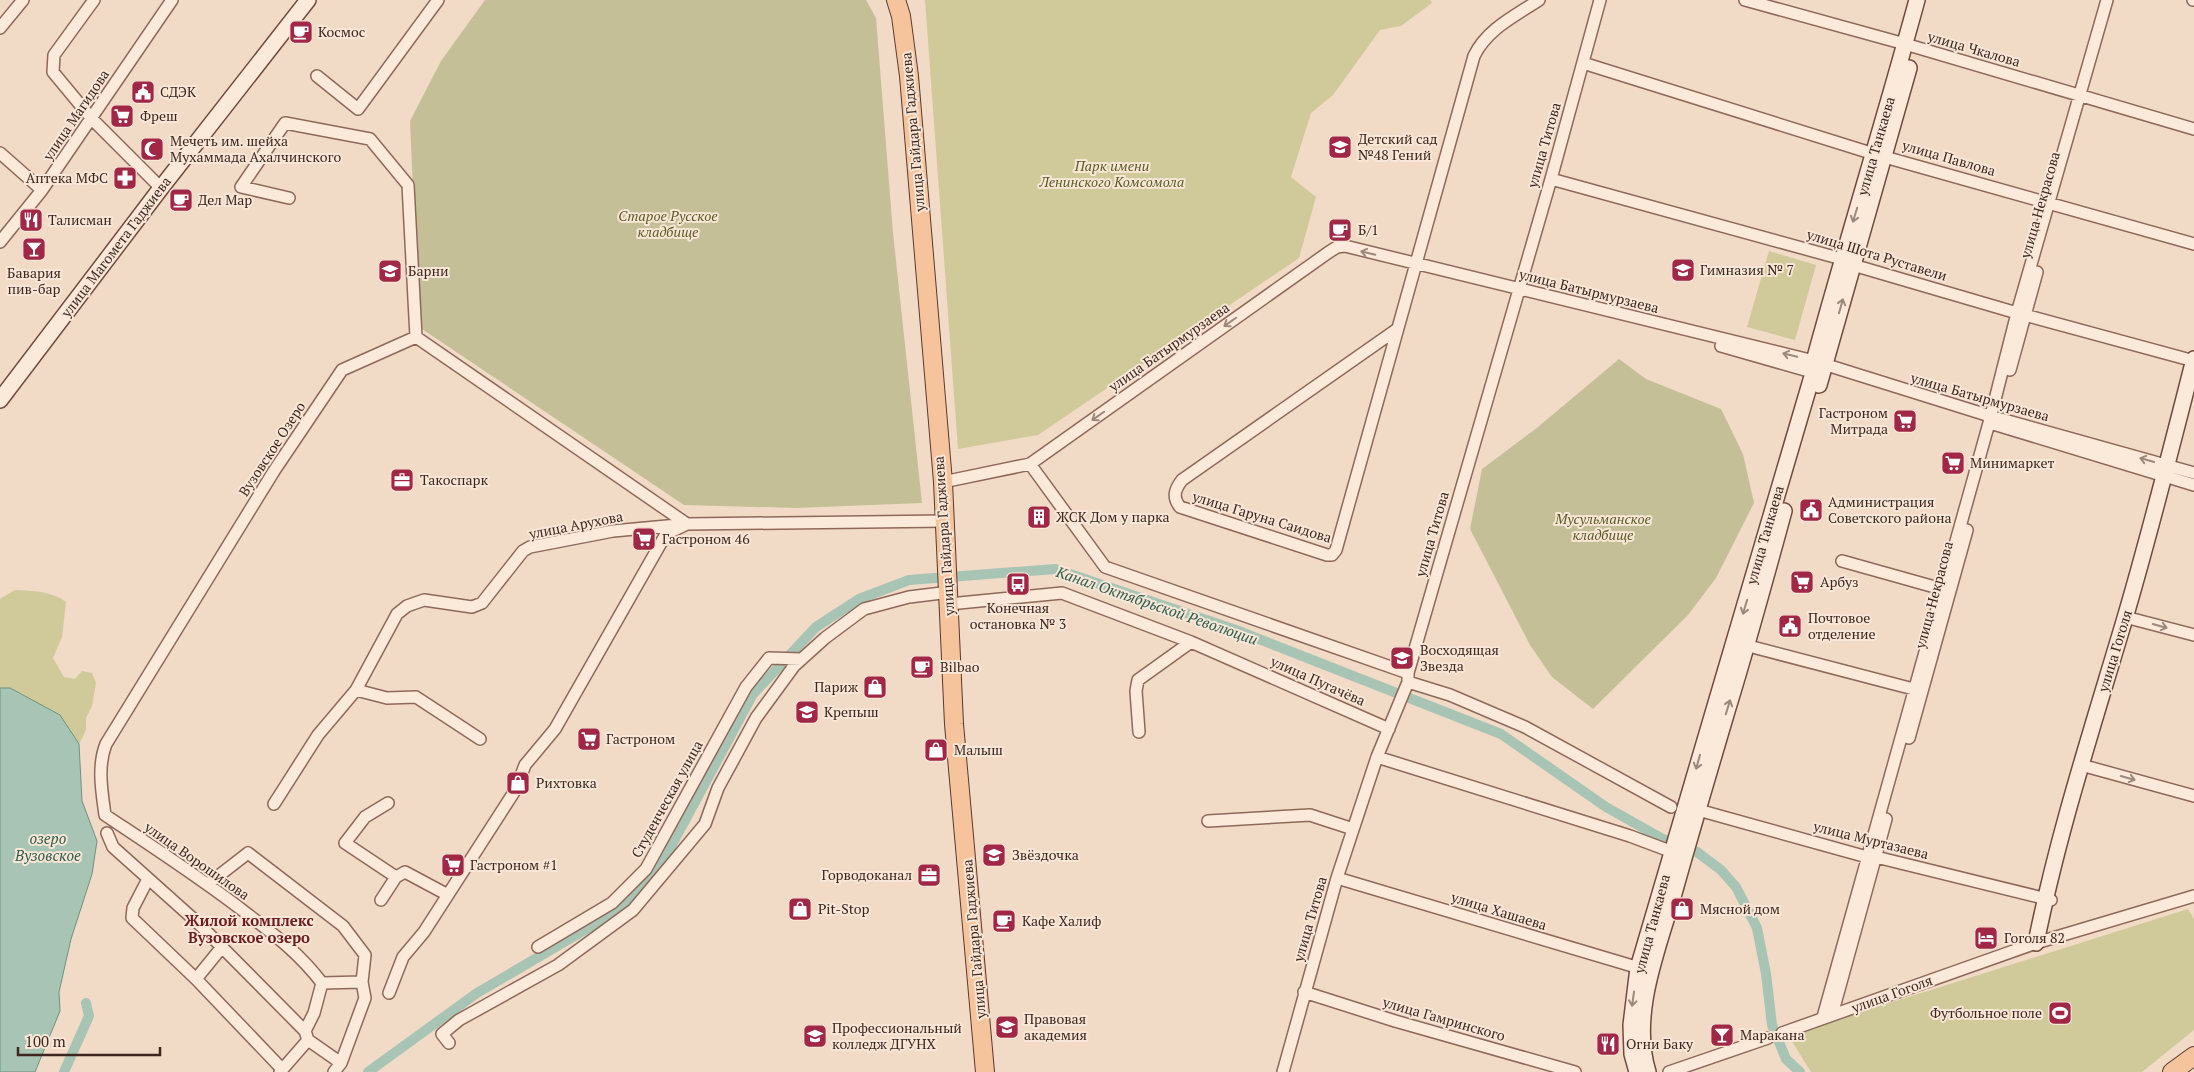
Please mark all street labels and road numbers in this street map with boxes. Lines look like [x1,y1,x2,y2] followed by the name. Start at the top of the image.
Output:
[1925,26,2023,71] street label: улица Чкалова
[896,52,929,214] street label: улица Гайдара Гаджиева
[38,65,113,165] street label: улица Магидова
[1852,94,1899,198] street label: улица Танкаева
[1522,100,1565,191] street label: улица Титова
[1899,135,1998,180] street label: улица Павлова
[2015,149,2064,261] street label: улица Некрасова
[56,172,175,322] street label: улица Магомета Гаджиева
[1804,224,1950,285] street label: улица Шота Руставели
[1516,264,1661,317] street label: улица Батырмурзаева
[1104,298,1233,396] street label: улица Батырмурзаева
[1908,367,2052,425] street label: улица Батырмурзаева
[234,398,309,500] street label: Вузовское Озеро
[928,456,959,617] street label: улица Гайдара Гаджиева
[1741,483,1788,587] street label: улица Танкаева
[1189,486,1334,547] street label: улица Гаруна Саидова
[1410,489,1453,580] street label: улица Титова
[526,506,625,543] street label: улица Арухова
[1910,539,1957,652] street label: улица Некрасова
[2093,608,2136,695] street label: улица Гоголя
[1267,651,1368,710] street label: улица Пугачёва
[626,737,707,861] street label: Студенческая улица
[1811,816,1931,863] street label: улица Муртазаева
[140,817,254,904] street label: улица Ворошилова
[957,859,990,1021] street label: улица Гайдара Гаджиева
[1629,872,1674,977] street label: улица Танкаева
[1288,874,1331,965] street label: улица Титова
[1448,887,1549,934] street label: улица Хашаева
[1848,970,1935,1017] street label: улица Гоголя
[1380,992,1508,1045] street label: улица Гамринского

